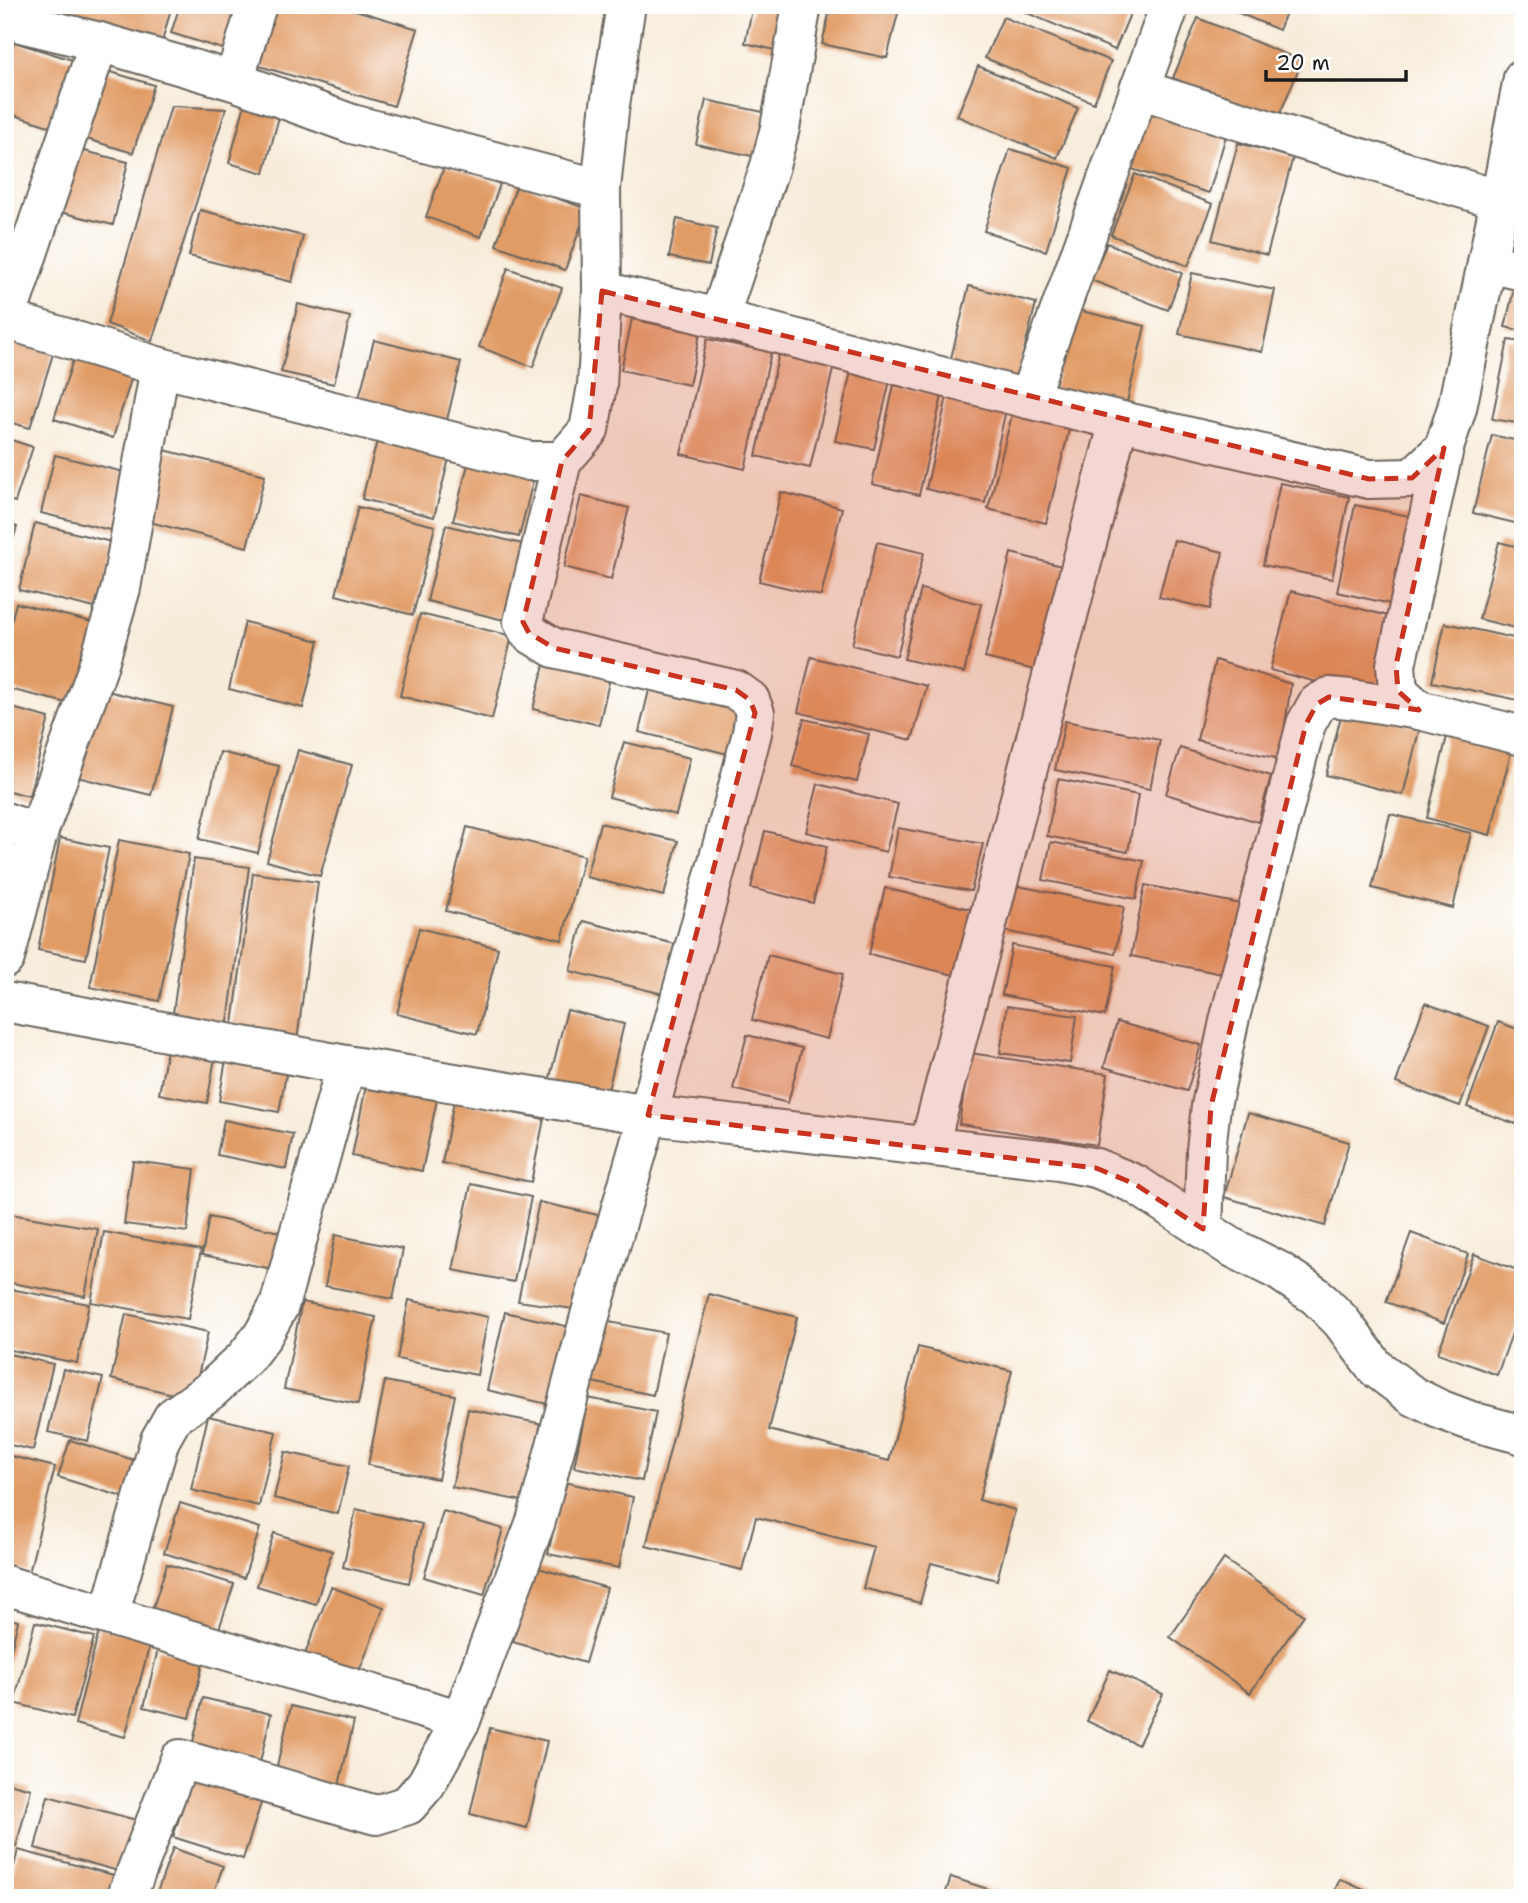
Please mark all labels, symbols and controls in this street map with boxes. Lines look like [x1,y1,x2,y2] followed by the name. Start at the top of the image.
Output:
[1266,38,1406,82] scale bar
[1276,49,1330,77] text: 20 m

